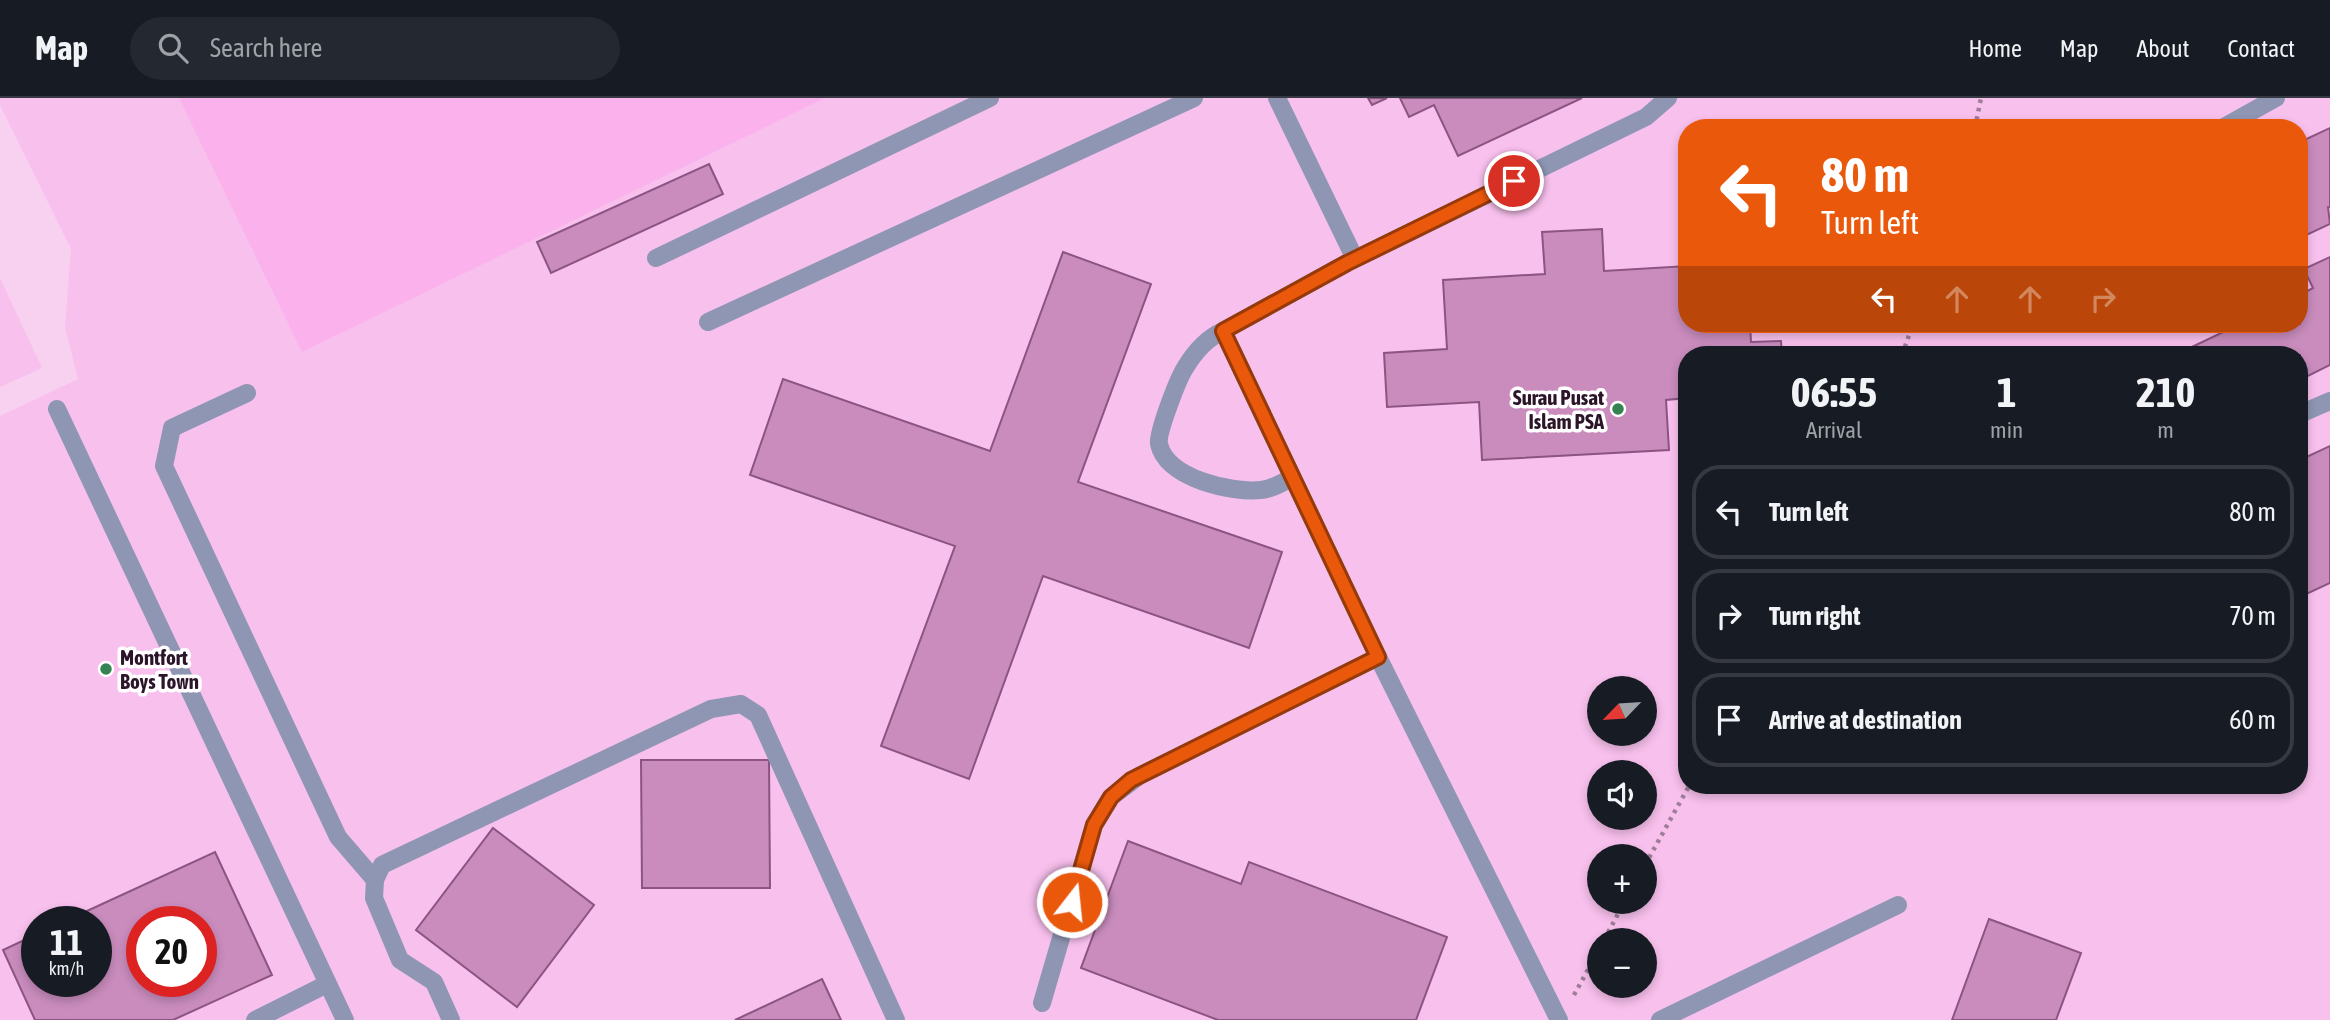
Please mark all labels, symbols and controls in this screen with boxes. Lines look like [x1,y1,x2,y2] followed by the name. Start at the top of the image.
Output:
[130,17,620,80] search box
[35,29,88,67] text: Map
[154,29,192,67] icon: search
[210,33,322,63] text: Search here
[1968,35,2022,62] text: Home
[2060,35,2098,62] text: Map
[2136,35,2189,62] text: About
[2227,35,2295,62] text: Contact
[1821,146,1909,202] text: 80 m
[1706,147,1797,238] icon: left
[1484,151,1544,211] pin
[1495,162,1533,200] icon: arrive
[1821,204,1919,241] text: Turn left
[1865,280,1903,318] icon: left
[1938,280,1976,318] icon: ahead
[2011,280,2049,318] icon: ahead
[2084,280,2122,318] icon: right
[1791,368,1877,416] text: 06:55
[1997,368,2016,416] text: 1
[2136,368,2195,416] text: 210
[1513,385,1605,433] place label: Surau Pusat Islam PSA
[1610,401,1626,417] marker: Surau Pusat Islam PSA
[1806,417,1862,443] text: Arrival
[1990,417,2023,443] text: min
[2157,417,2174,443] text: m
[1710,493,1748,531] icon: left
[1769,497,1849,527] text: Turn left
[2229,497,2276,527] text: 80 m
[1710,597,1748,635] icon: right
[1769,601,1860,631] text: Turn right
[2229,601,2276,631] text: 70 m
[120,645,199,693] place label: Montfort Boys Town
[98,661,114,677] marker: Montfort Boys Town
[1587,676,1657,746] north arrow
[1587,676,1657,998] map controls
[1710,701,1748,739] icon: arrive
[1769,705,1962,735] text: Arrive at destination
[2229,705,2276,735] text: 60 m
[1587,760,1657,830] button: sound
[1587,844,1657,914] button: +
[1035,865,1109,939] position arrow
[126,906,217,997] speed limit sign: 20
[50,922,83,962] text: 11
[1587,928,1657,998] button: −
[49,958,84,979] text: km/h

